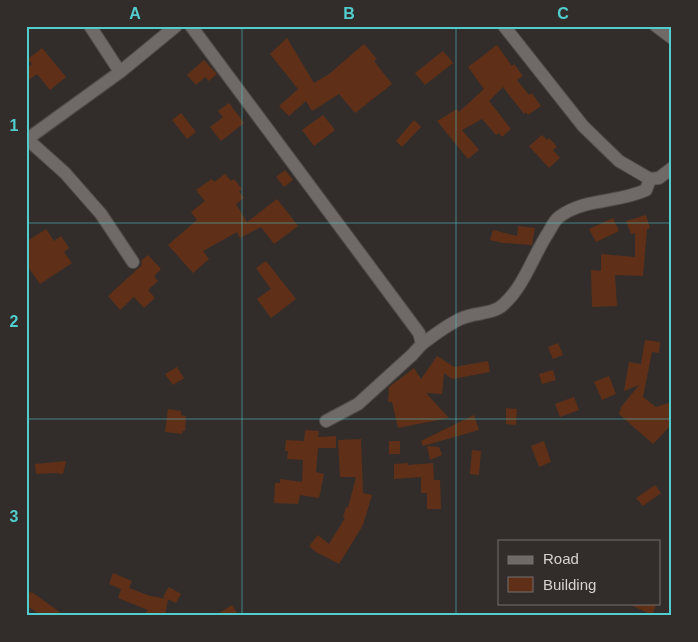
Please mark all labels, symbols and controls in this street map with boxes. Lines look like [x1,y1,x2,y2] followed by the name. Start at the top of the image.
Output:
[129,5,141,22] text: A
[343,5,355,22] text: B
[557,5,569,22] text: C
[10,117,19,134] text: 1
[10,313,19,330] text: 2
[10,508,19,525] text: 3
[498,540,660,604] legend
[543,550,579,567] text: Road
[543,576,596,593] text: Building

